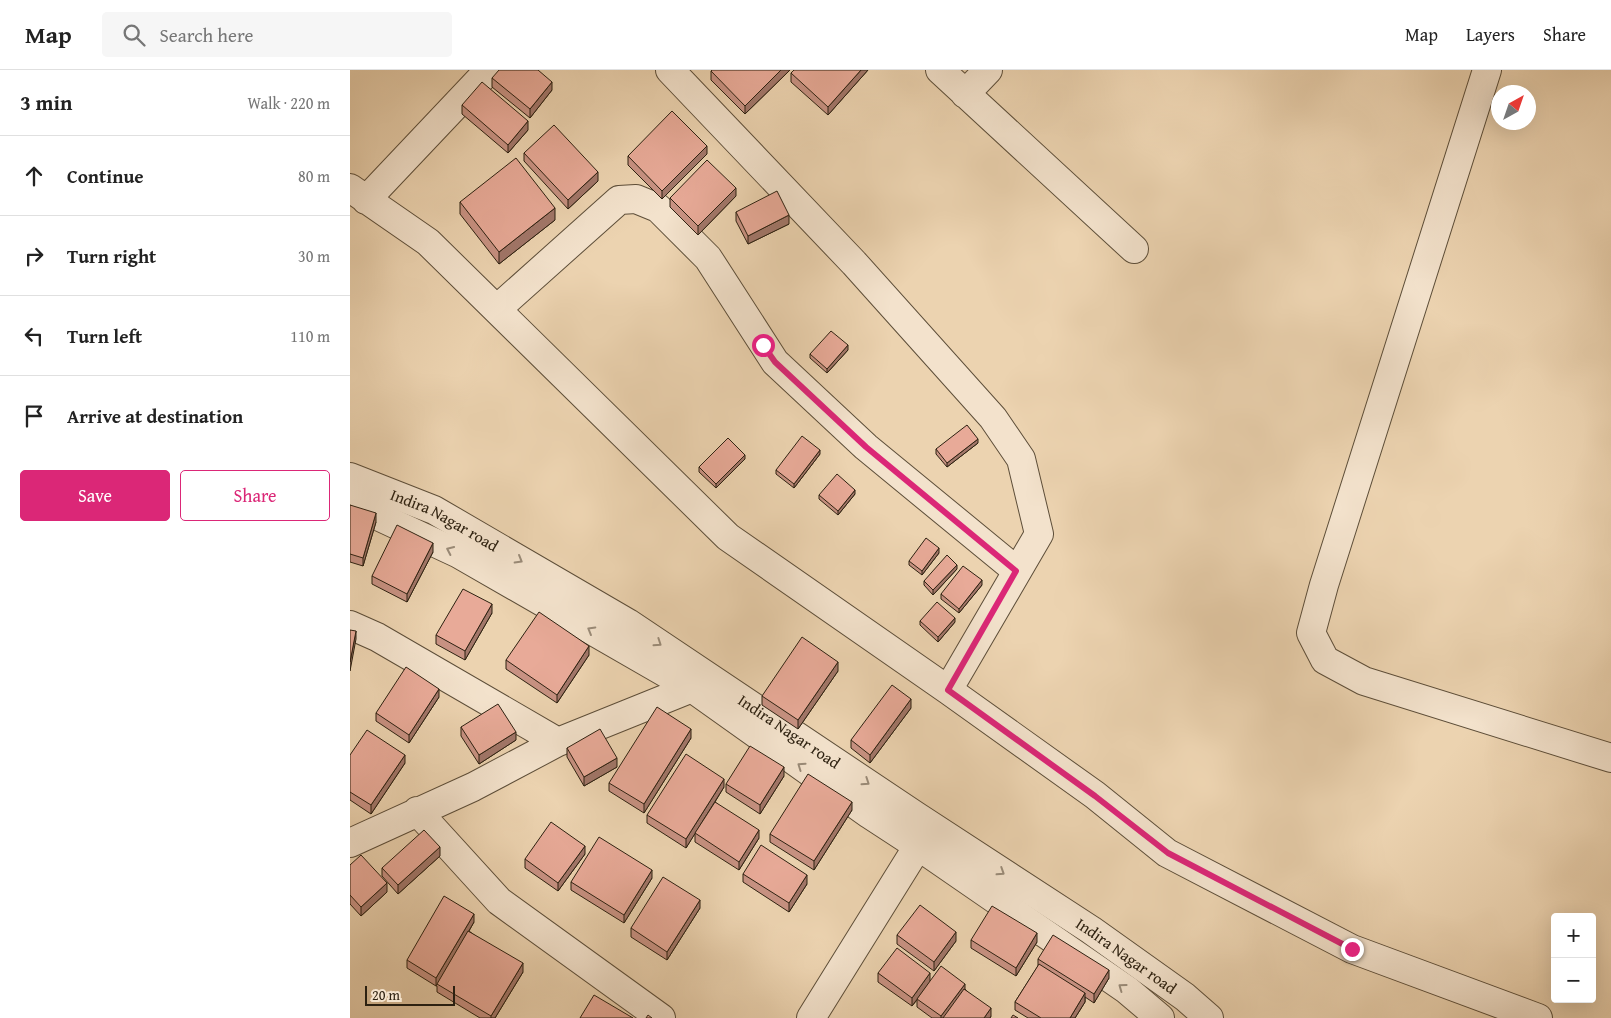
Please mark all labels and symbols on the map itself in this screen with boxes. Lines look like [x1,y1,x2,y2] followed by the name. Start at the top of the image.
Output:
[1491,85,1536,130] north arrow
[752,334,775,357] route start
[387,482,504,557] street label: Indira Nagar road
[446,546,455,556] one-way arrow
[513,554,522,564] one-way arrow
[588,627,597,637] one-way arrow
[653,637,662,646] one-way arrow
[733,688,846,774] street label: Indira Nagar road
[797,763,807,772] one-way arrow
[860,776,870,785] one-way arrow
[996,866,1005,875] one-way arrow
[1071,911,1182,1000] street label: Indira Nagar road
[1341,938,1364,961] route end
[365,983,455,1006] scale bar
[1118,984,1128,993] one-way arrow

